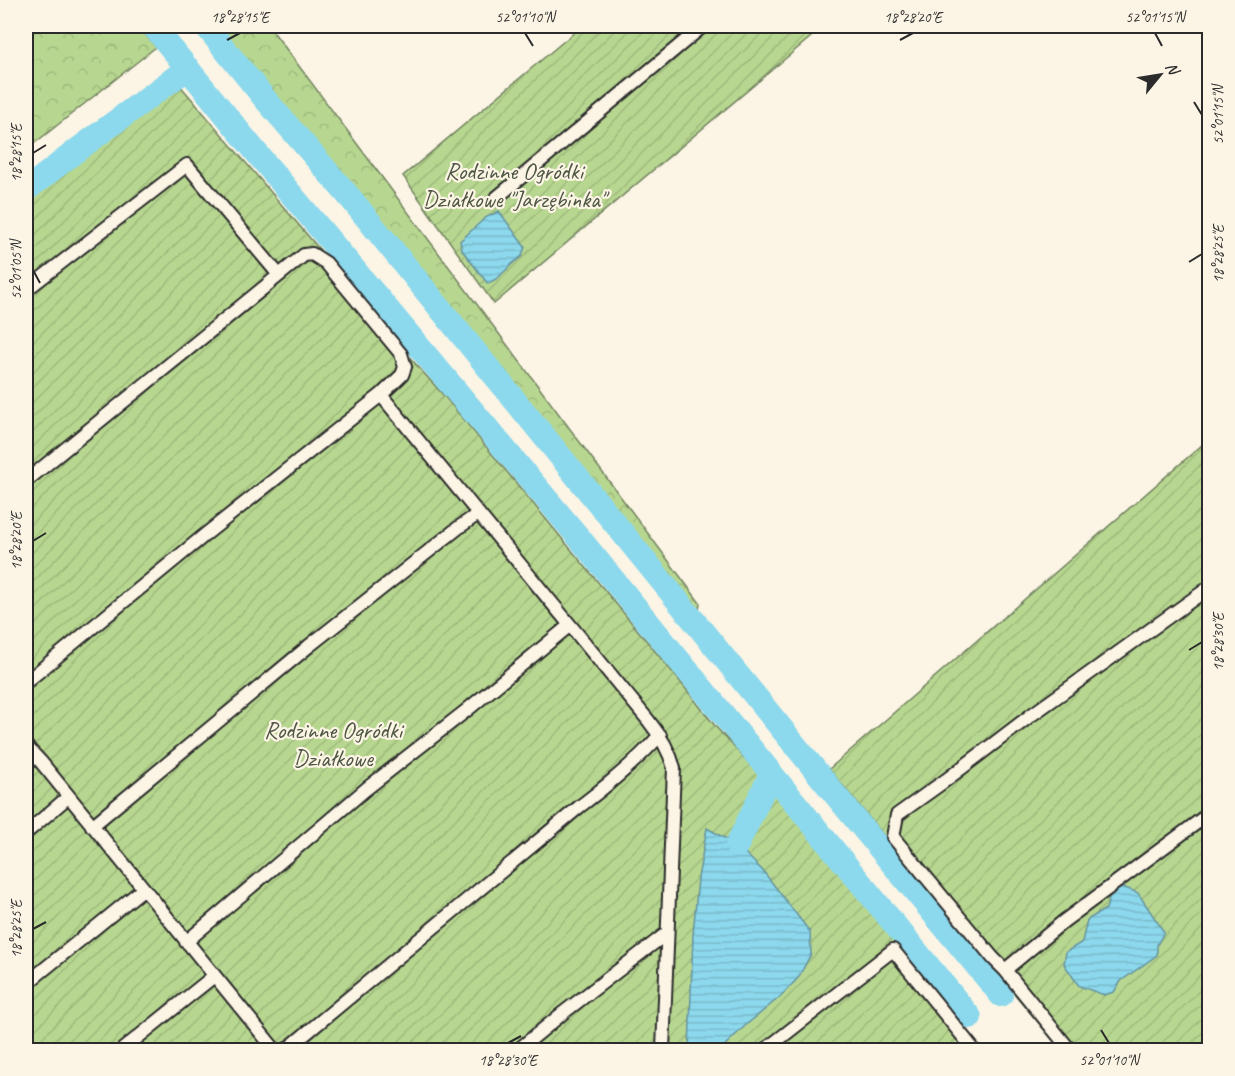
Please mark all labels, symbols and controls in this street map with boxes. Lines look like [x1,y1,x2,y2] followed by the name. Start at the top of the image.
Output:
[211,8,271,27] text: 18°28'15"E
[495,8,558,27] text: 52°01'10"N
[884,8,944,27] text: 18°28'20"E
[1125,8,1188,27] text: 52°01'15"N
[1130,45,1190,105] north arrow
[1161,59,1185,80] text: N
[1209,82,1228,145] text: 52°01'15"N
[7,122,26,182] text: 18°28'15"E
[423,156,611,214] park label: Rodzinne Ogródki Działkowe "Jarzębinka"
[1209,223,1228,283] text: 18°28'25"E
[7,237,26,300] text: 52°01'05"N
[7,510,26,570] text: 18°28'20"E
[1209,611,1228,671] text: 18°28'30"E
[264,715,405,773] park label: Rodzinne Ogródki Działkowe
[7,898,26,958] text: 18°28'25"E
[479,1051,539,1070] text: 18°28'30"E
[1079,1051,1142,1070] text: 52°01'10"N

